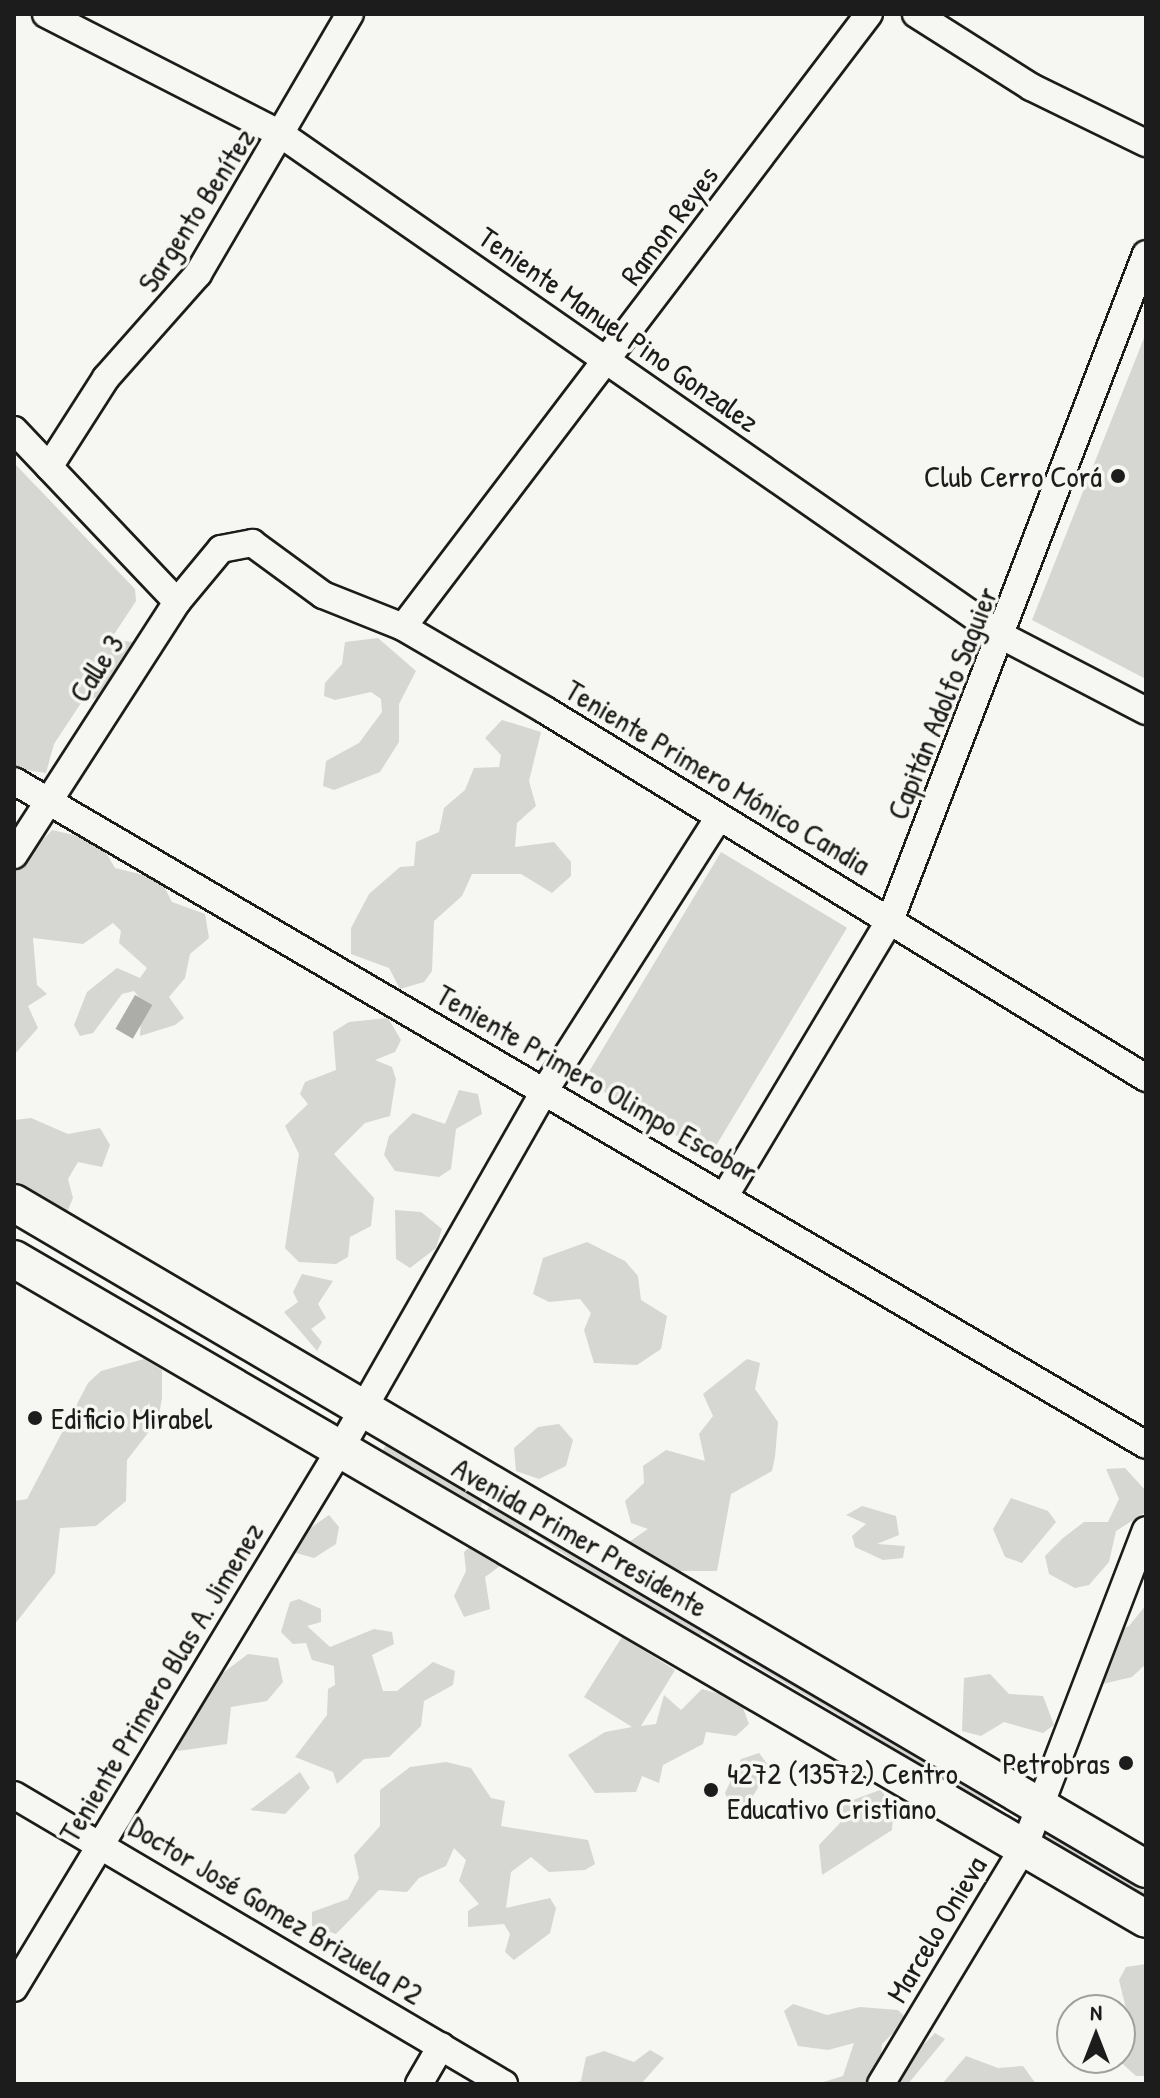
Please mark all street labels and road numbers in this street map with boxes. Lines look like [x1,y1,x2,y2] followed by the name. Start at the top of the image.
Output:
[130,121,262,299] street label: Sargento Benítez
[612,158,726,292] street label: Ramon Reyes
[472,218,766,440] street label: Teniente Manuel Pino Gonzalez
[879,581,1005,825] street label: Capitán Adolfo Saguier
[61,627,131,709] street label: Calle 3
[559,672,877,882] street label: Teniente Primero Mónico Candia
[430,976,764,1190] street label: Teniente Primero Olimpo Escobar
[446,1449,714,1625] street label: Avenida Primer Presidente
[51,1516,271,1848] street label: Teniente Primero Blas A. Jimenez
[123,1808,429,2012] street label: Doctor José Gomez Brizuela P2
[878,1849,994,2009] street label: Marcelo Onieva

